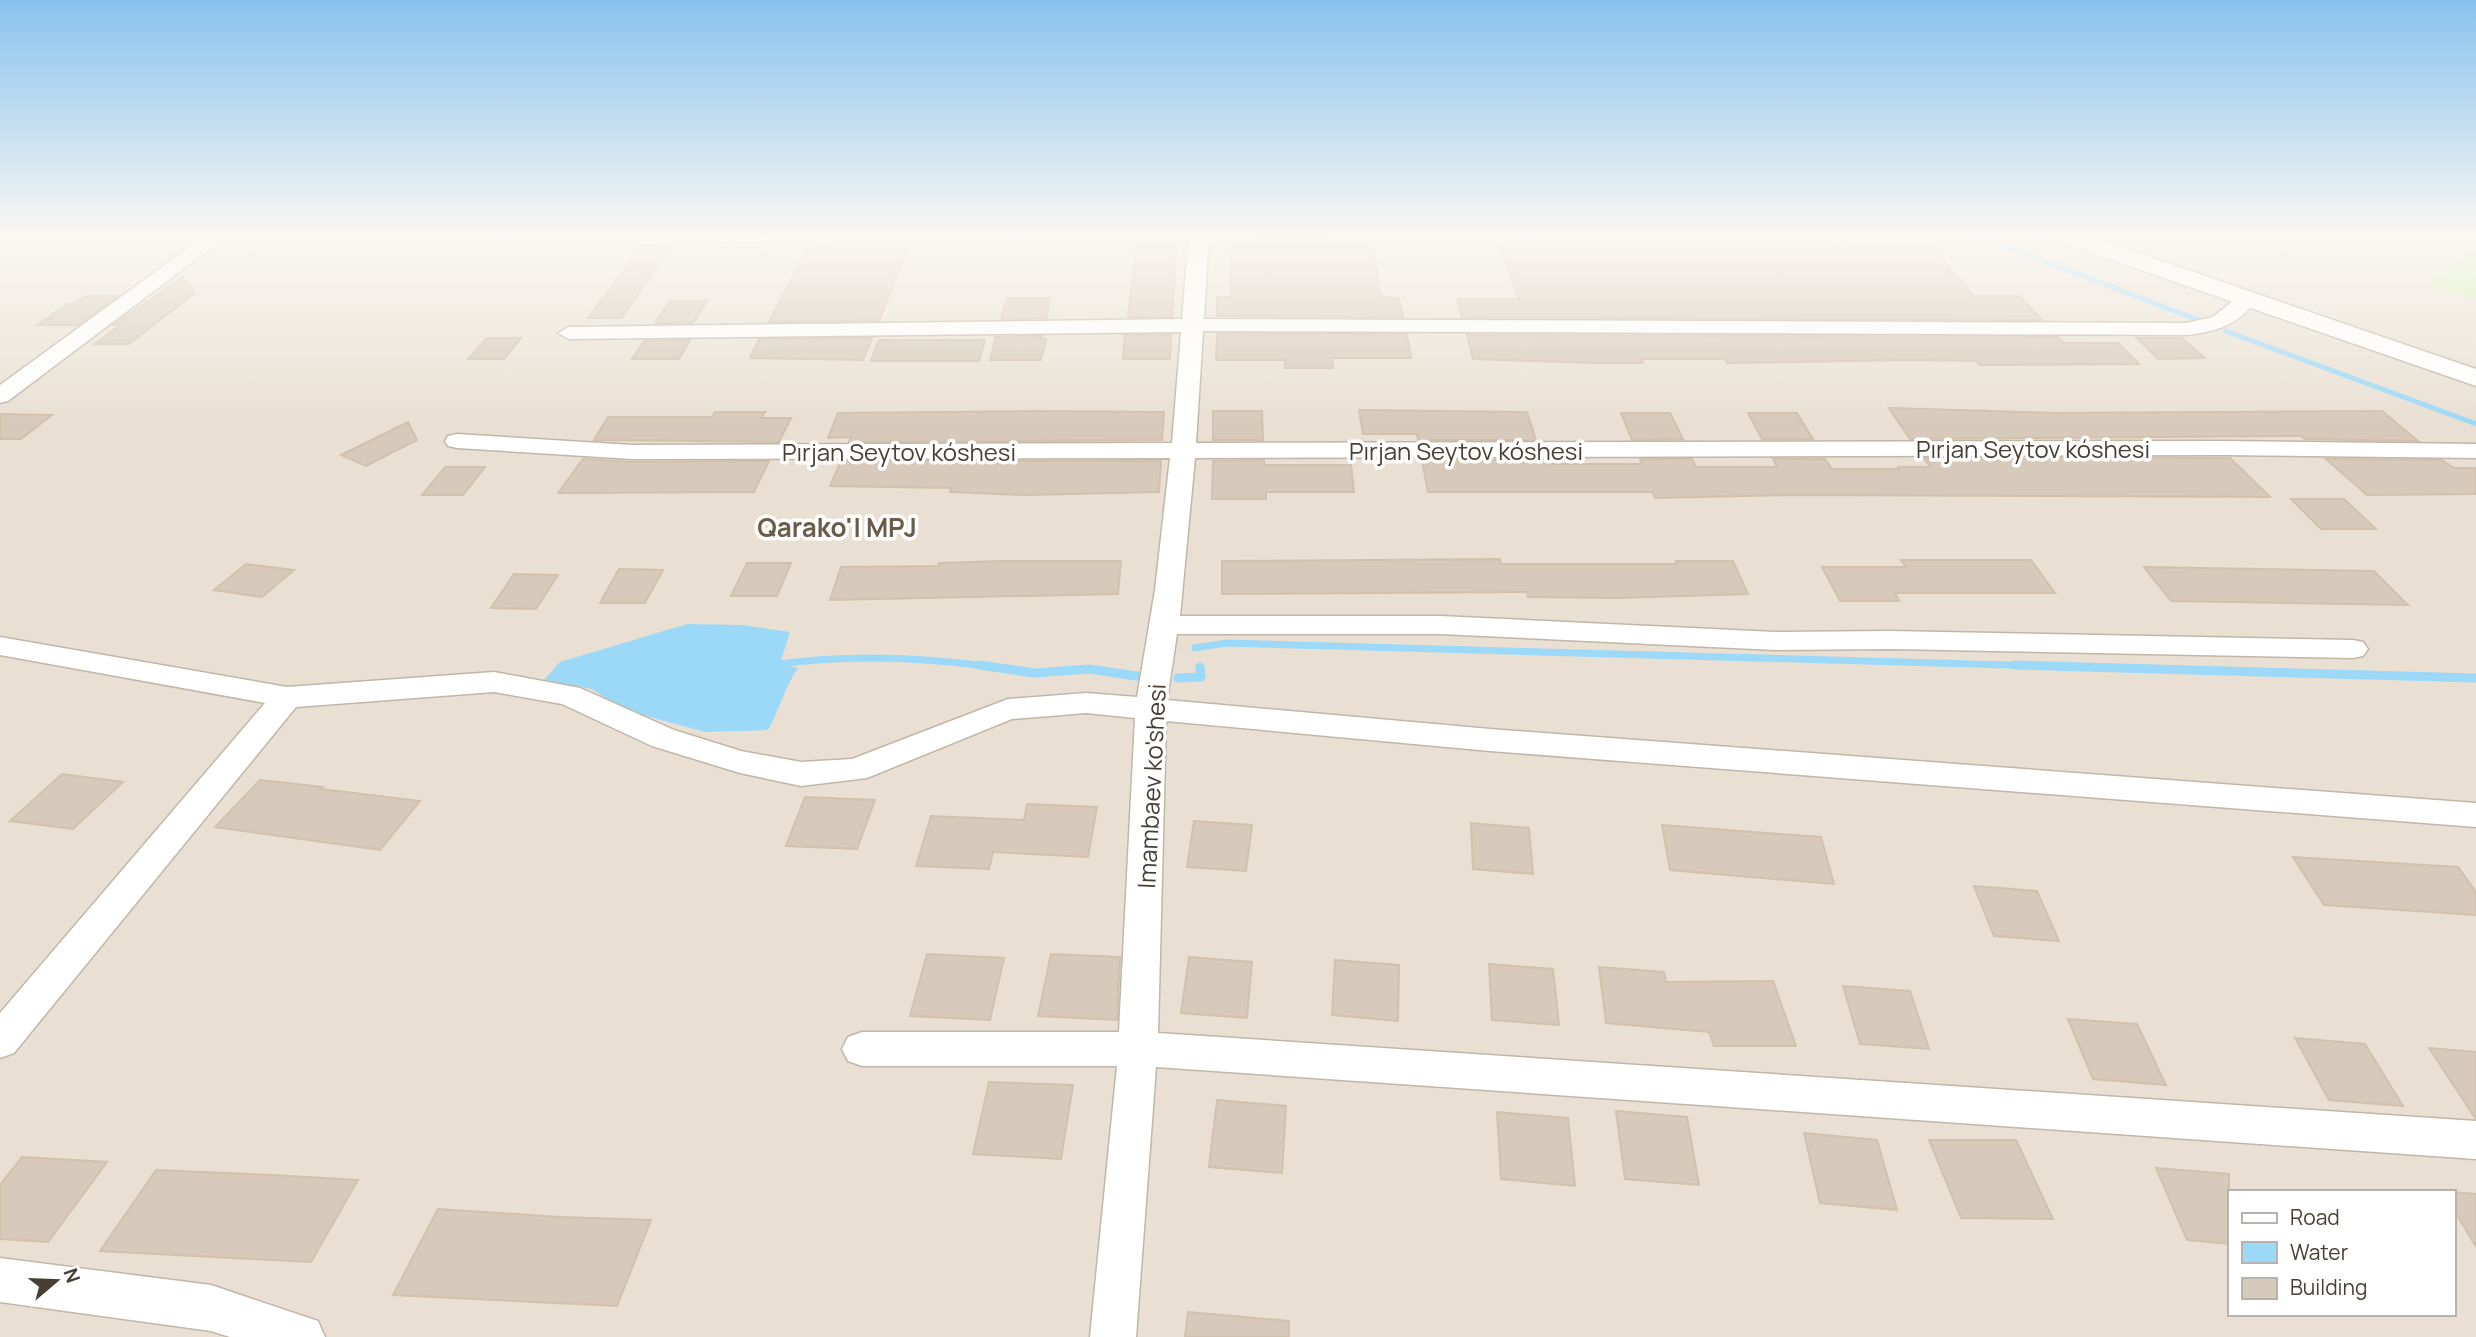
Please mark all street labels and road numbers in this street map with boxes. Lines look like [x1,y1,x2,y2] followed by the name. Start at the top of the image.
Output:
[1916,432,2150,465] street label: Pırjan Seytov kóshesi
[1349,434,1583,467] street label: Pırjan Seytov kóshesi
[782,435,1016,468] street label: Pırjan Seytov kóshesi
[1129,683,1173,889] street label: Imambaev ko'shesi

